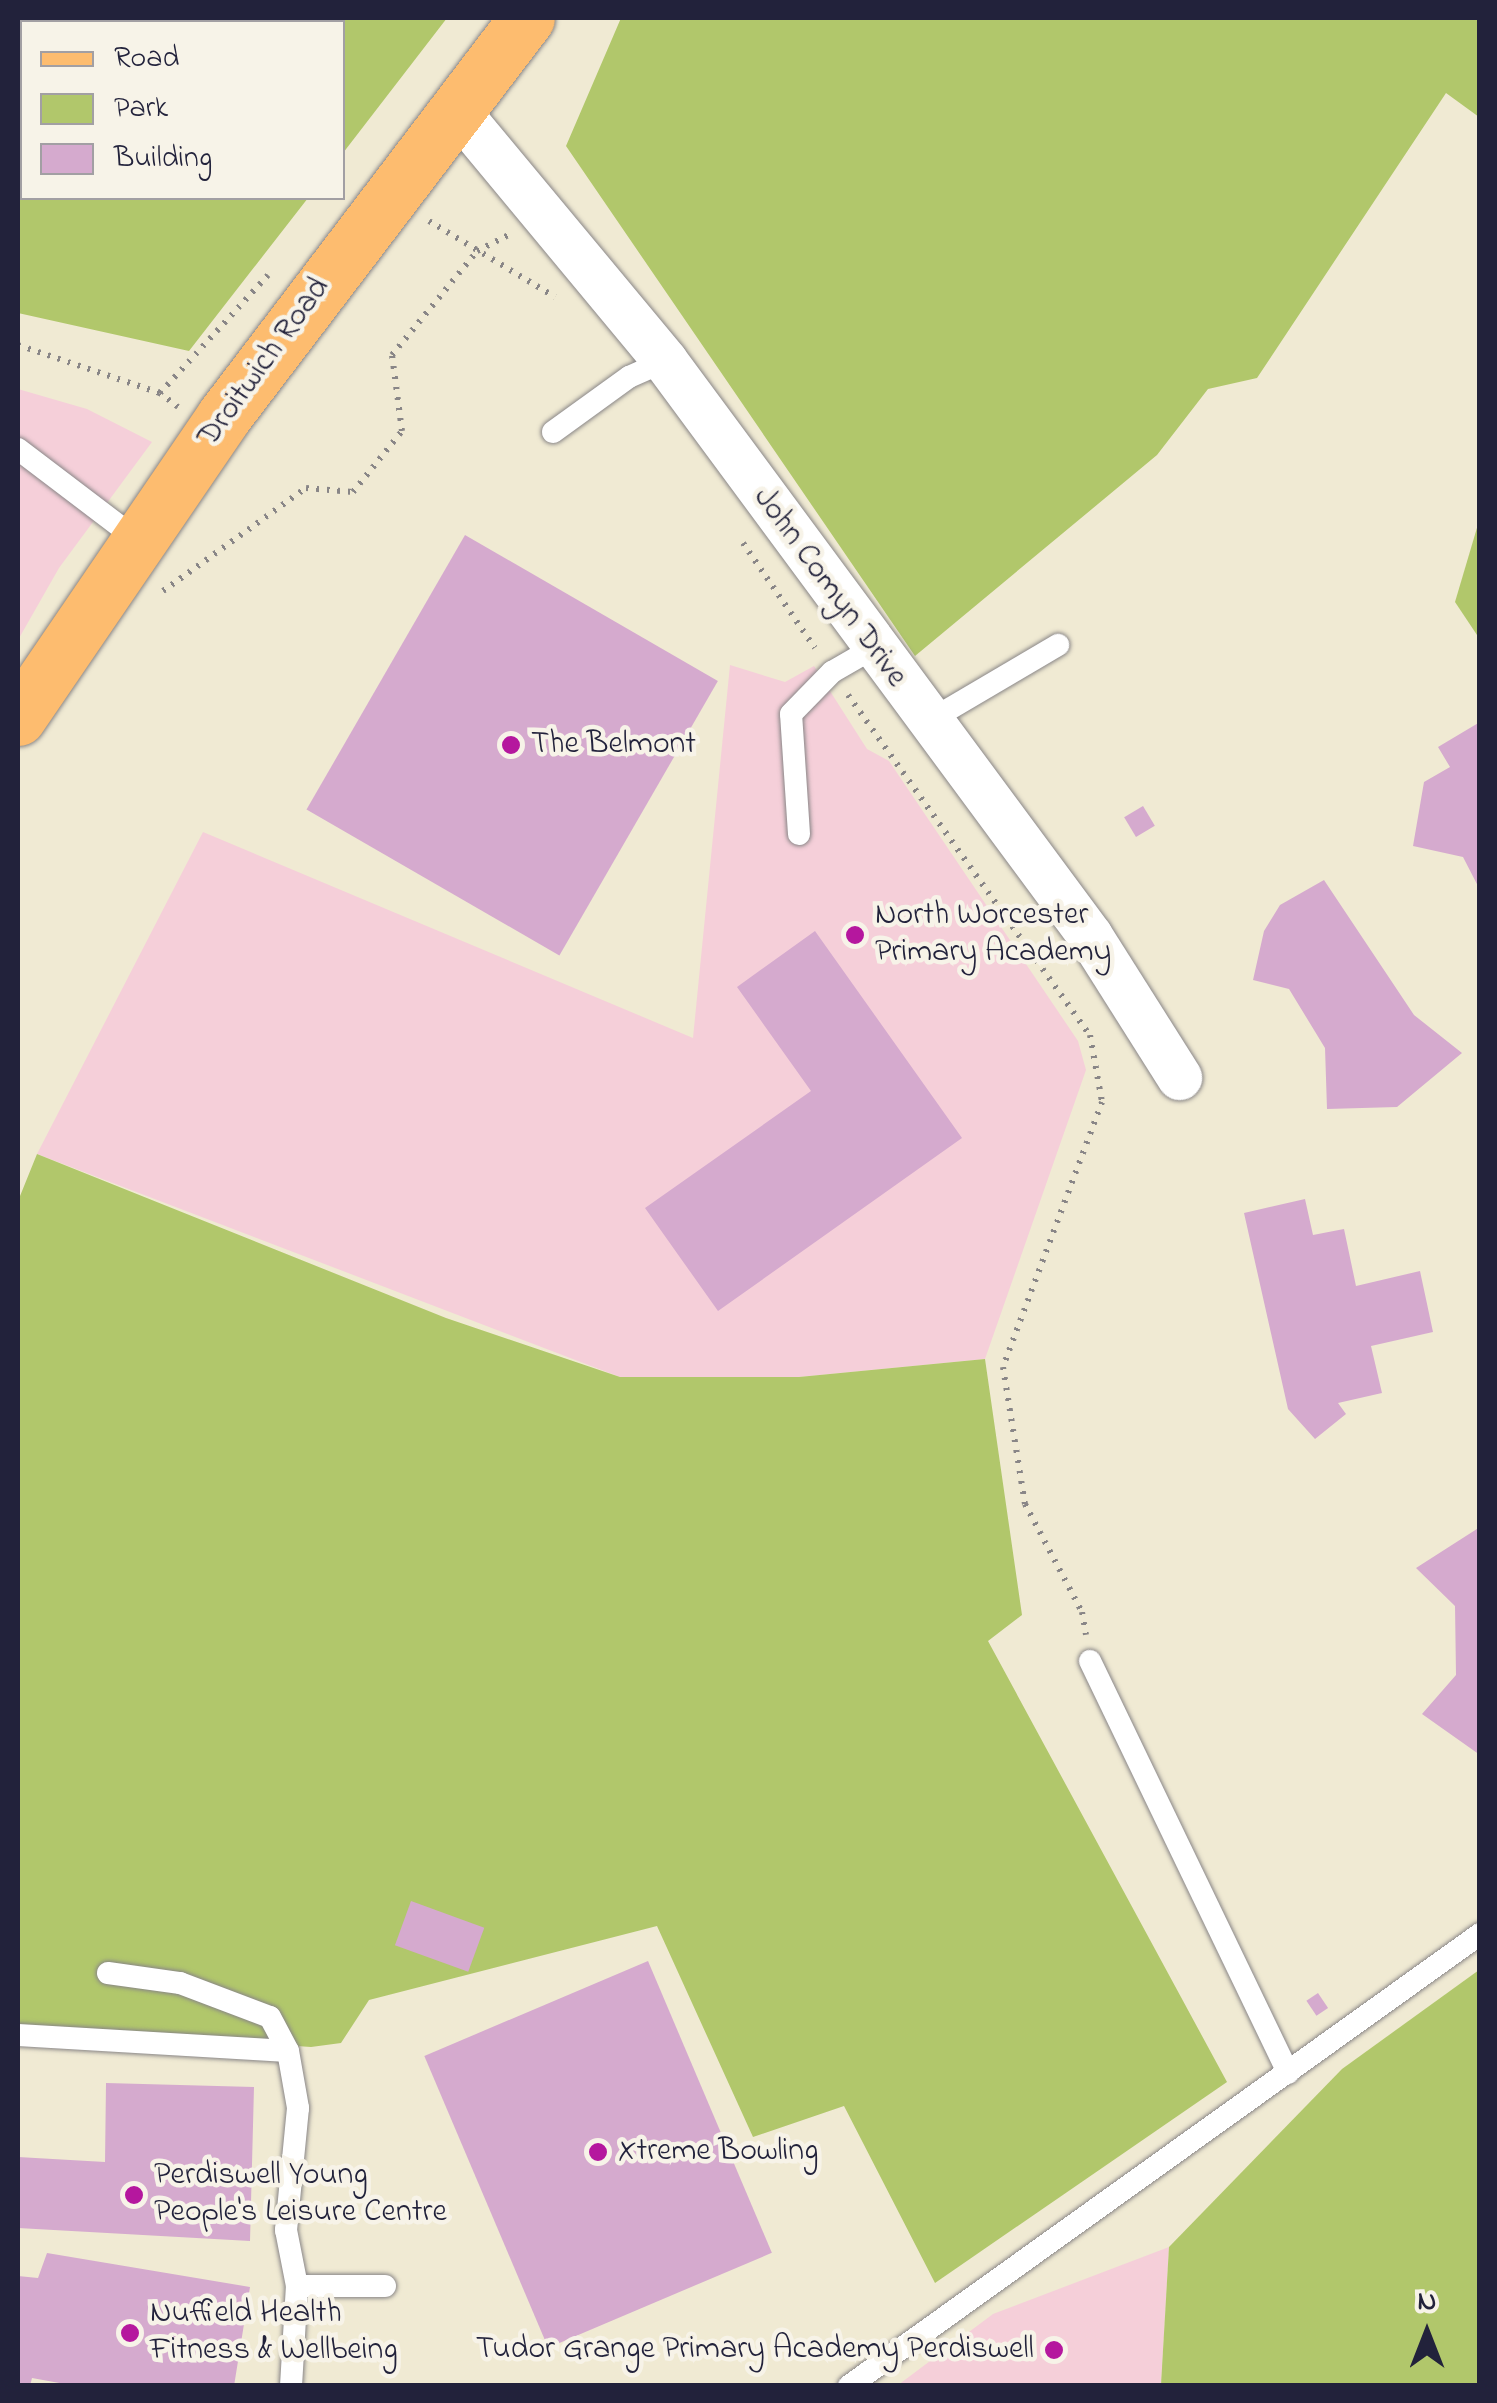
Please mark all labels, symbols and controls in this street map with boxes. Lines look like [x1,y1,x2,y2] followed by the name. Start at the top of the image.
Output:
[20,20,345,200] legend
[114,37,179,81] text: Road
[114,87,168,131] text: Park
[114,137,212,181] text: Building
[191,271,339,455] street label: Droitwich Road
[744,481,914,695] street label: John Comyn Drive
[531,726,696,764] place label: The Belmont
[500,734,522,756] marker: The Belmont
[875,898,1111,973] place label: North Worcester Primary Academy
[844,924,866,946] marker: North Worcester Primary Academy
[618,2133,818,2171] place label: Xtreme Bowling
[587,2141,609,2163] marker: Xtreme Bowling
[154,2158,447,2233] place label: Perdiswell Young People's Leisure Centre
[123,2184,145,2206] marker: Perdiswell Young People's Leisure Centre
[1418,2282,1436,2323] text: N
[1377,2283,1477,2383] north arrow
[150,2296,398,2371] place label: Nuffield Health Fitness & Wellbeing
[119,2322,141,2344] marker: Nuffield Health Fitness & Wellbeing
[476,2331,1034,2369] place label: Tudor Grange Primary Academy Perdiswell
[1043,2339,1065,2361] marker: Tudor Grange Primary Academy Perdiswell

